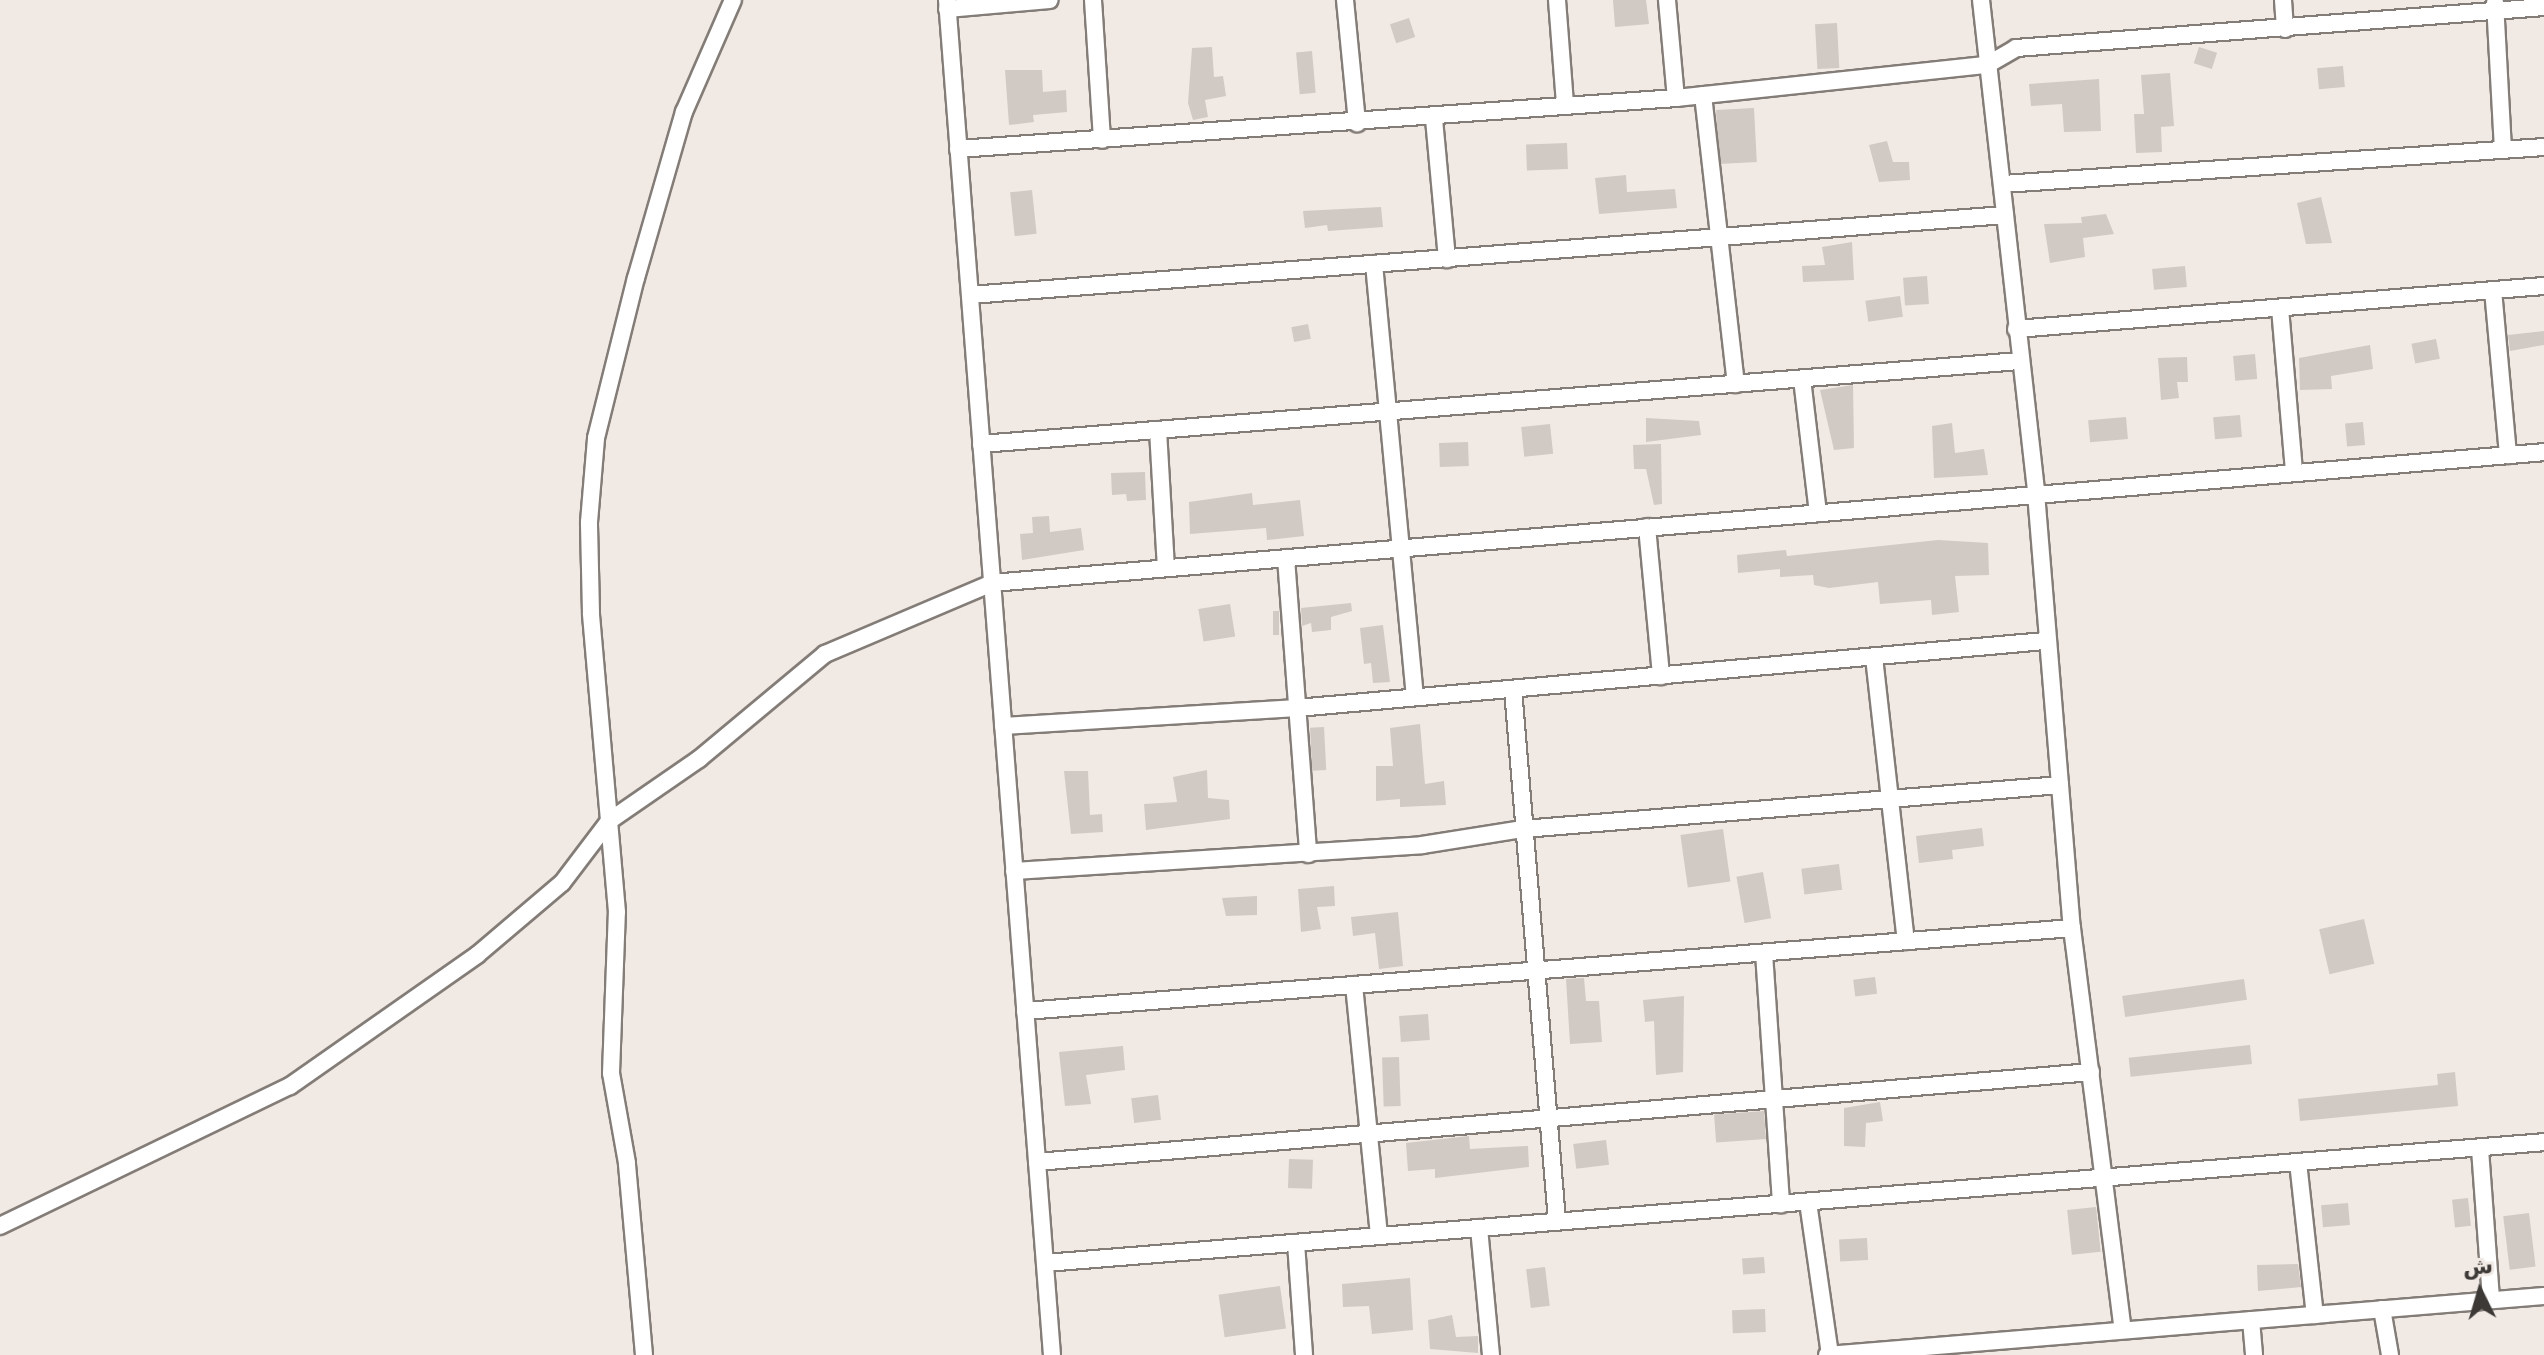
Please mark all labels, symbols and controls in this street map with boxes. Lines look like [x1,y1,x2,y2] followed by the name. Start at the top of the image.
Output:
[2440,1251,2520,1331] north arrow
[2462,1253,2494,1280] text: ش

